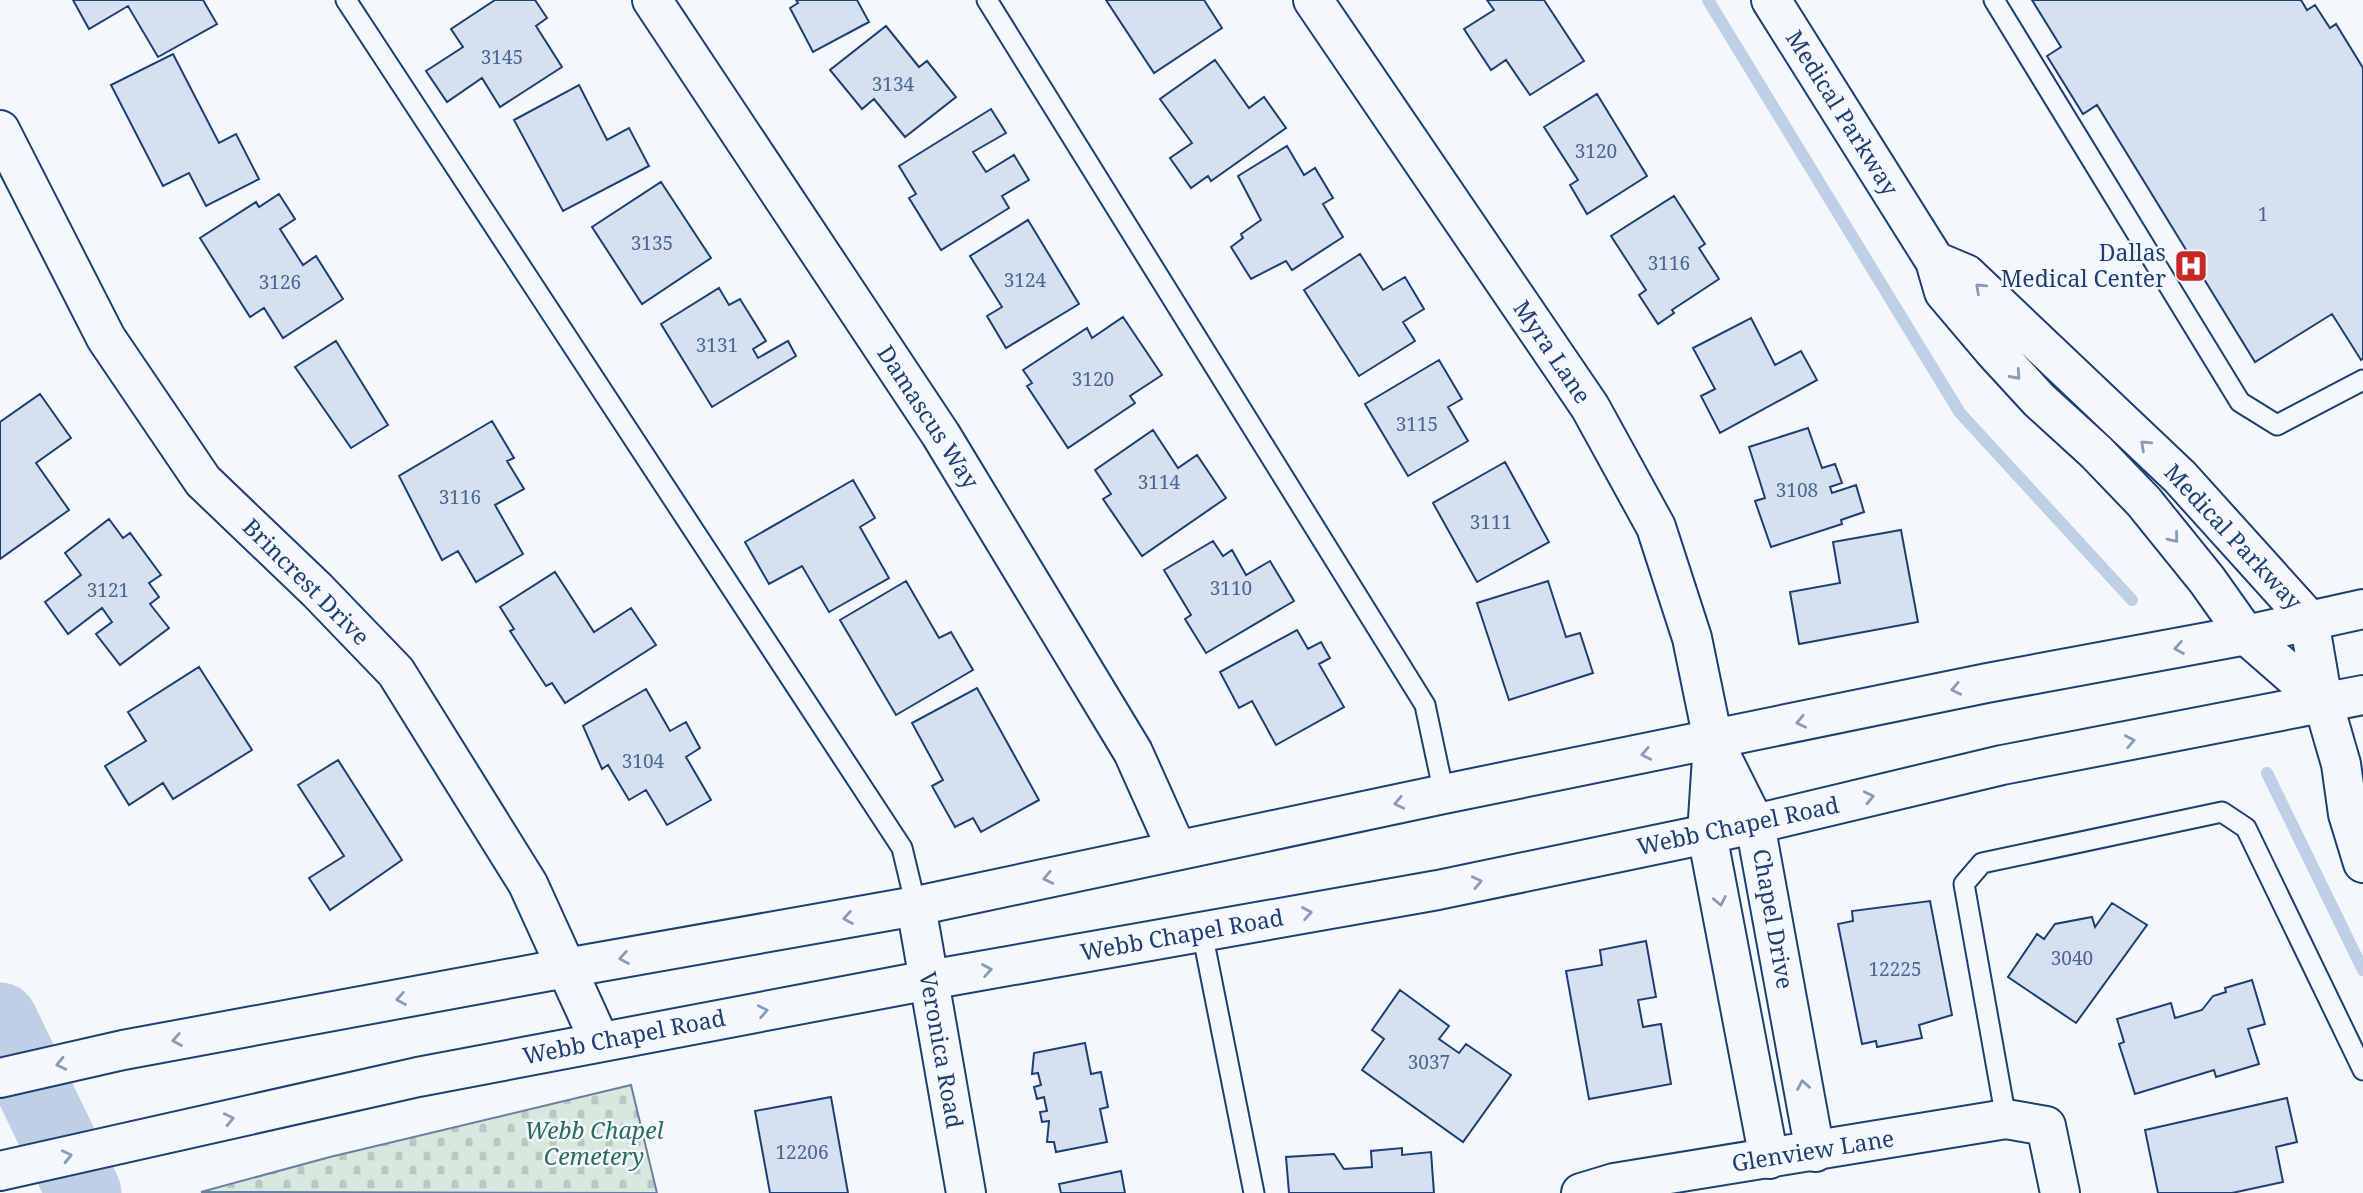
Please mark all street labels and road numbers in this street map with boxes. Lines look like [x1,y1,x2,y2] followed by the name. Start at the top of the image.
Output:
[1779,24,1907,201] street label: Medical Parkway
[1506,293,1599,409] street label: Myra Lane
[870,339,987,494] street label: Damascus Way
[2158,456,2310,616] street label: Medical Parkway
[236,511,377,652] street label: Brincrest Drive
[1634,788,1842,862] street label: Webb Chapel Road
[1746,846,1802,991] street label: Chapel Drive
[1078,900,1286,968] street label: Webb Chapel Road
[912,969,971,1131] street label: Veronica Road
[520,1001,728,1071] street label: Webb Chapel Road
[1729,1121,1896,1179] street label: Glenview Lane

